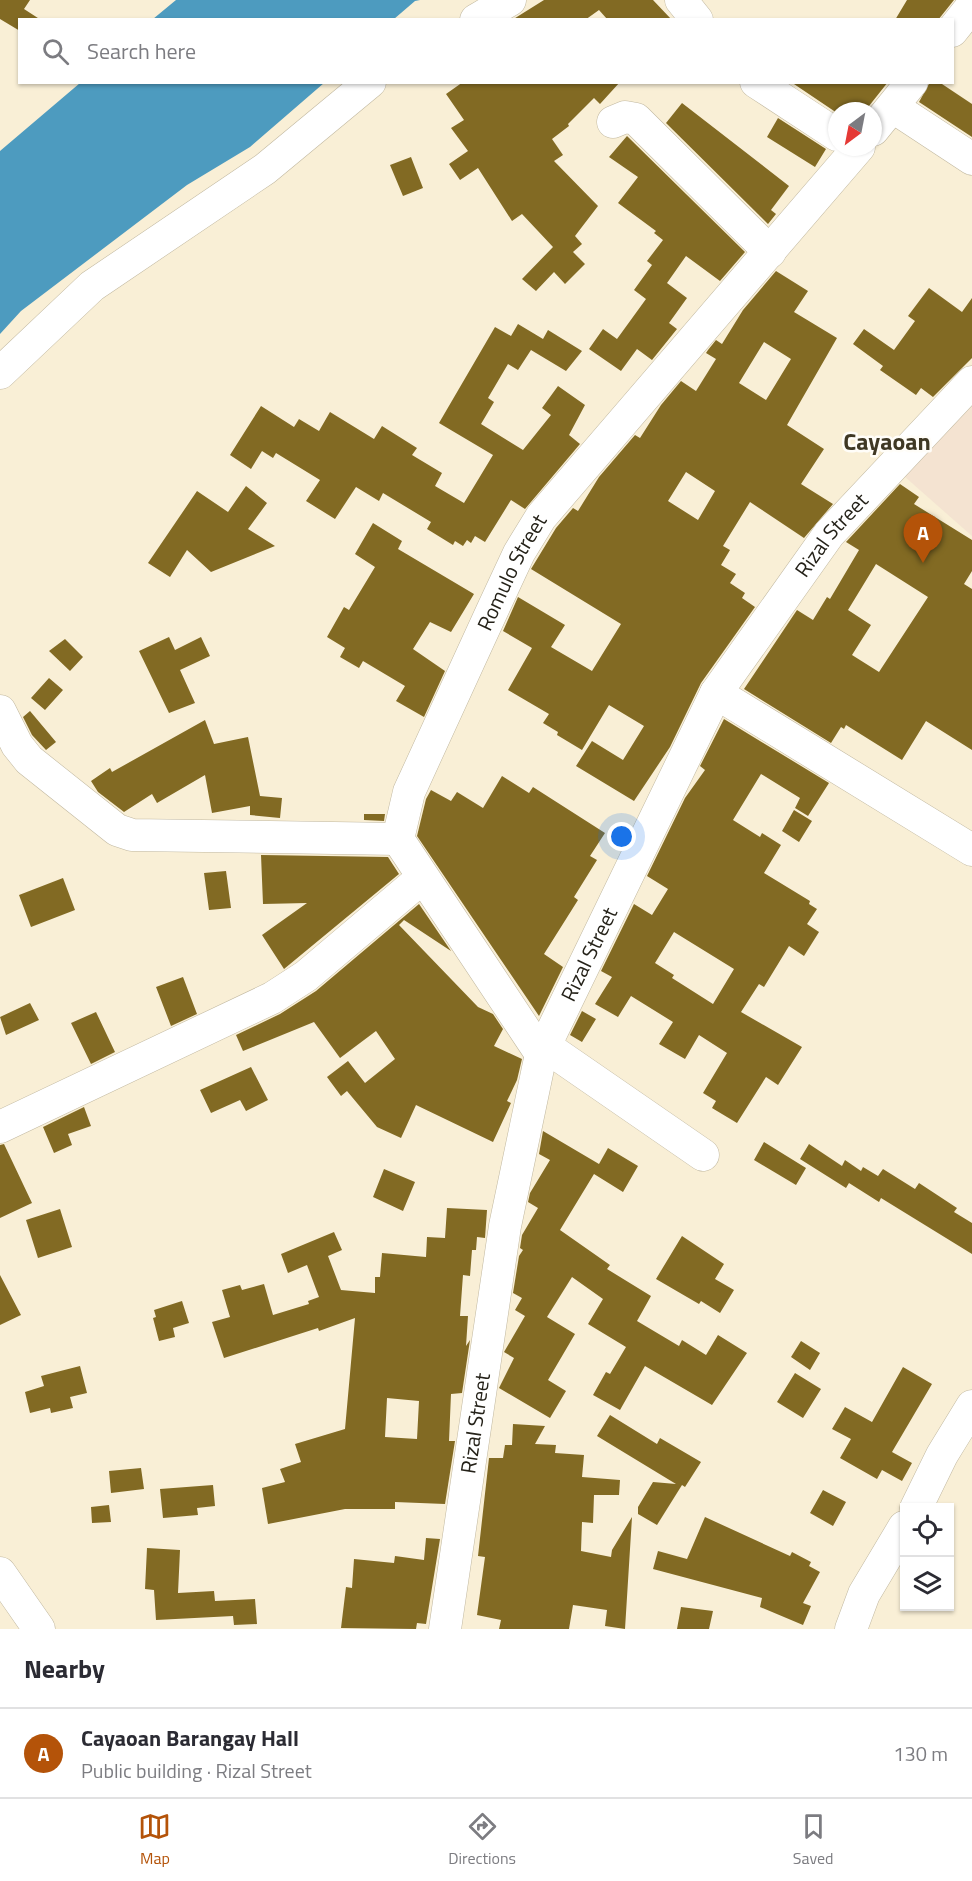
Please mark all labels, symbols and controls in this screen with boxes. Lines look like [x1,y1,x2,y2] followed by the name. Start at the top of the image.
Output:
[18,18,954,84] search box
[87,34,196,68] text: Search here
[39,35,72,68] icon: search
[828,102,882,156] north arrow
[843,423,931,459] district label: Cayaoan
[786,485,875,583] street label: Rizal Street
[468,507,555,636] street label: Romulo Street
[904,514,942,563] pin: A
[607,822,636,851] your location
[552,901,625,1006] street label: Rizal Street
[451,1370,498,1476] street label: Rizal Street
[900,1503,954,1611] map controls
[900,1503,954,1557] button: locate
[900,1557,954,1611] button: layers
[24,1649,105,1688] text: Nearby
[81,1721,299,1755] text: Cayaoan Barangay Hall
[37,1738,50,1769] text: A
[893,1738,948,1769] text: 130 m
[81,1755,312,1786] text: Public building · Rizal Street
[138,1810,171,1870] tab: Map
[448,1810,516,1870] tab: Directions
[793,1810,834,1870] tab: Saved

